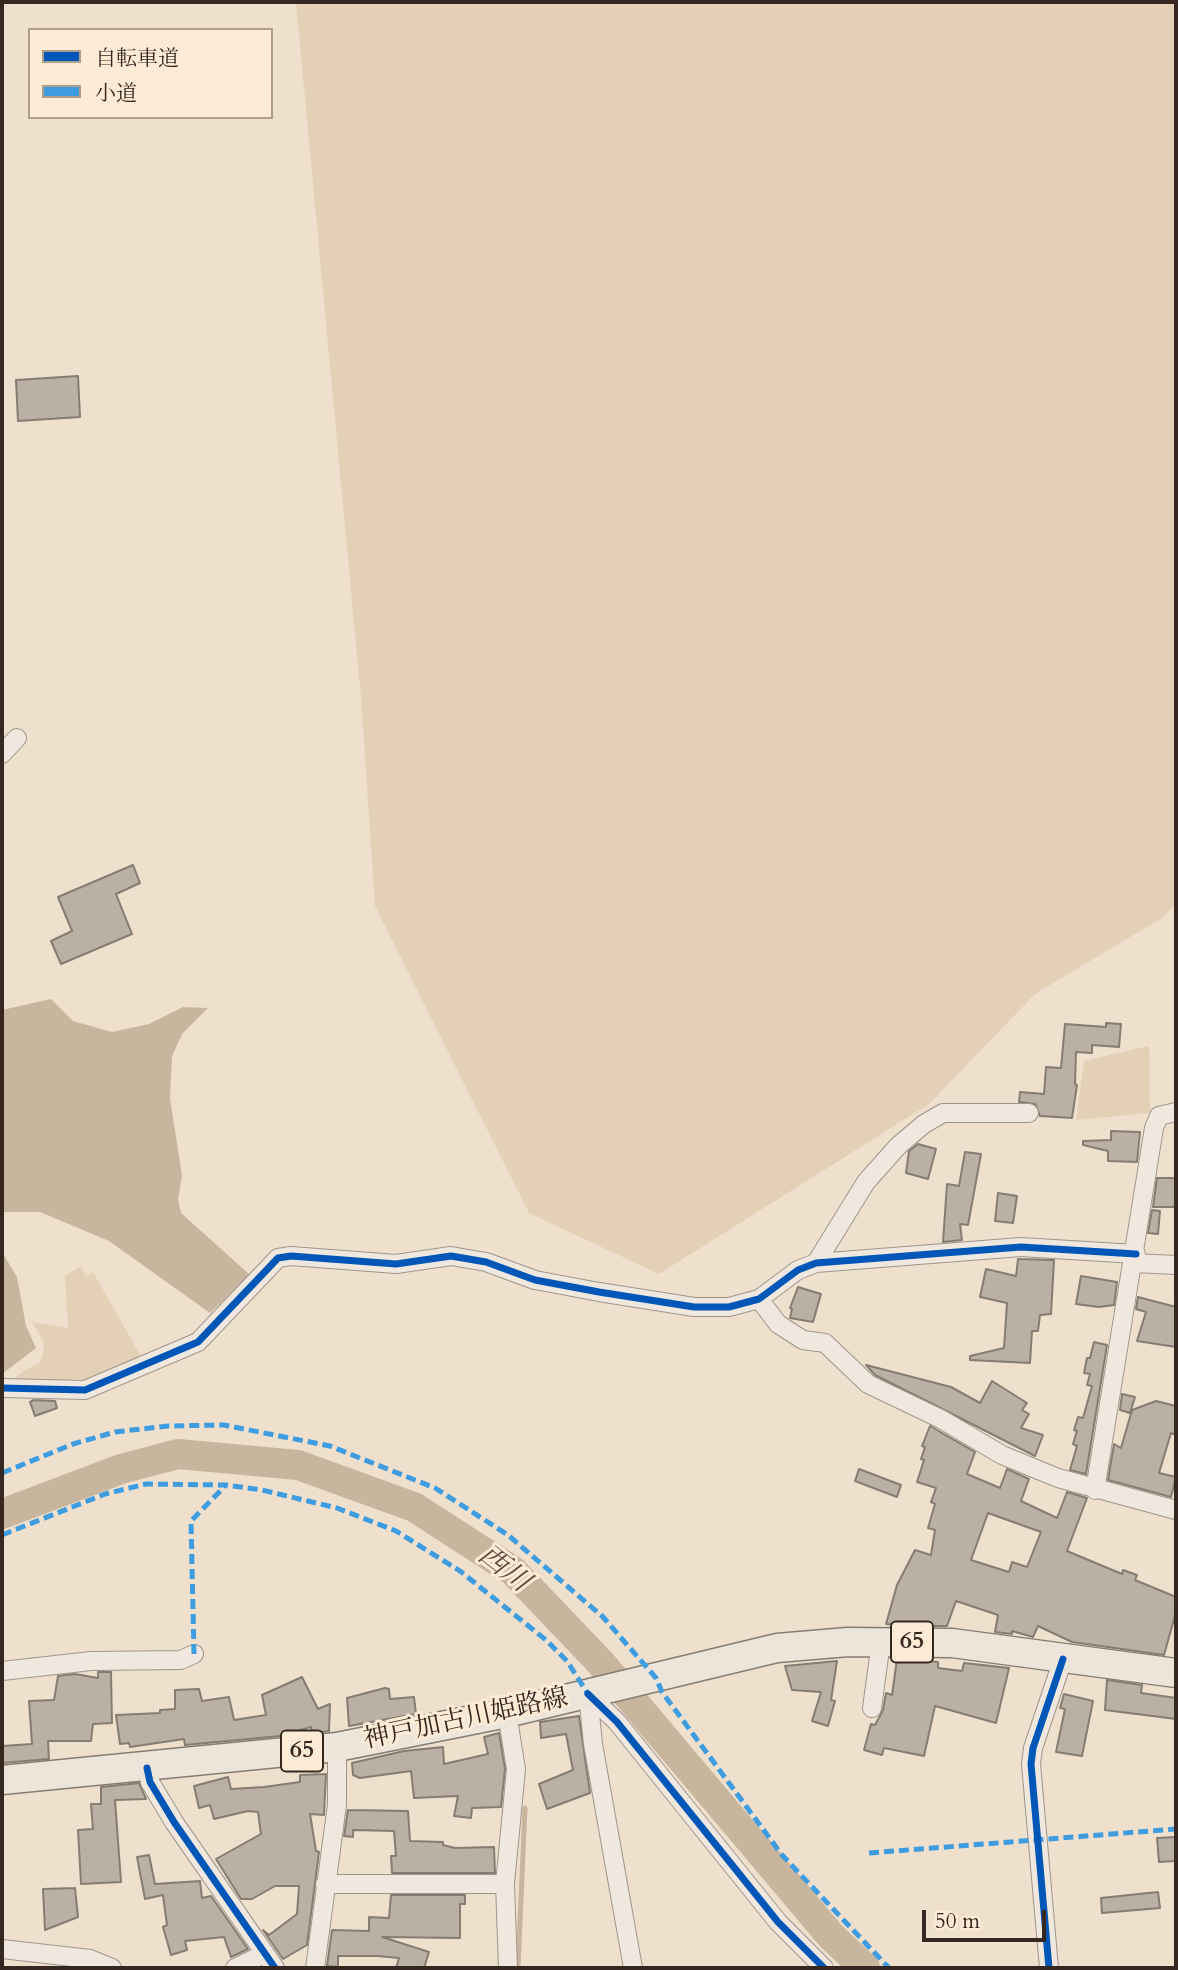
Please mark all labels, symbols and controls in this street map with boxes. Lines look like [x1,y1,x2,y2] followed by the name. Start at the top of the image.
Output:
[28,28,273,119] legend
[95,44,179,73] text: 自転車道
[95,79,137,108] text: 小道
[471,1540,535,1600] water label: 西川
[891,1622,933,1662] road number: 65
[361,1683,571,1757] street label: 神戸加古川姫路線
[281,1730,323,1772] road number: 65
[926,1896,1050,1940] scale bar
[935,1907,980,1936] text: 50 m

